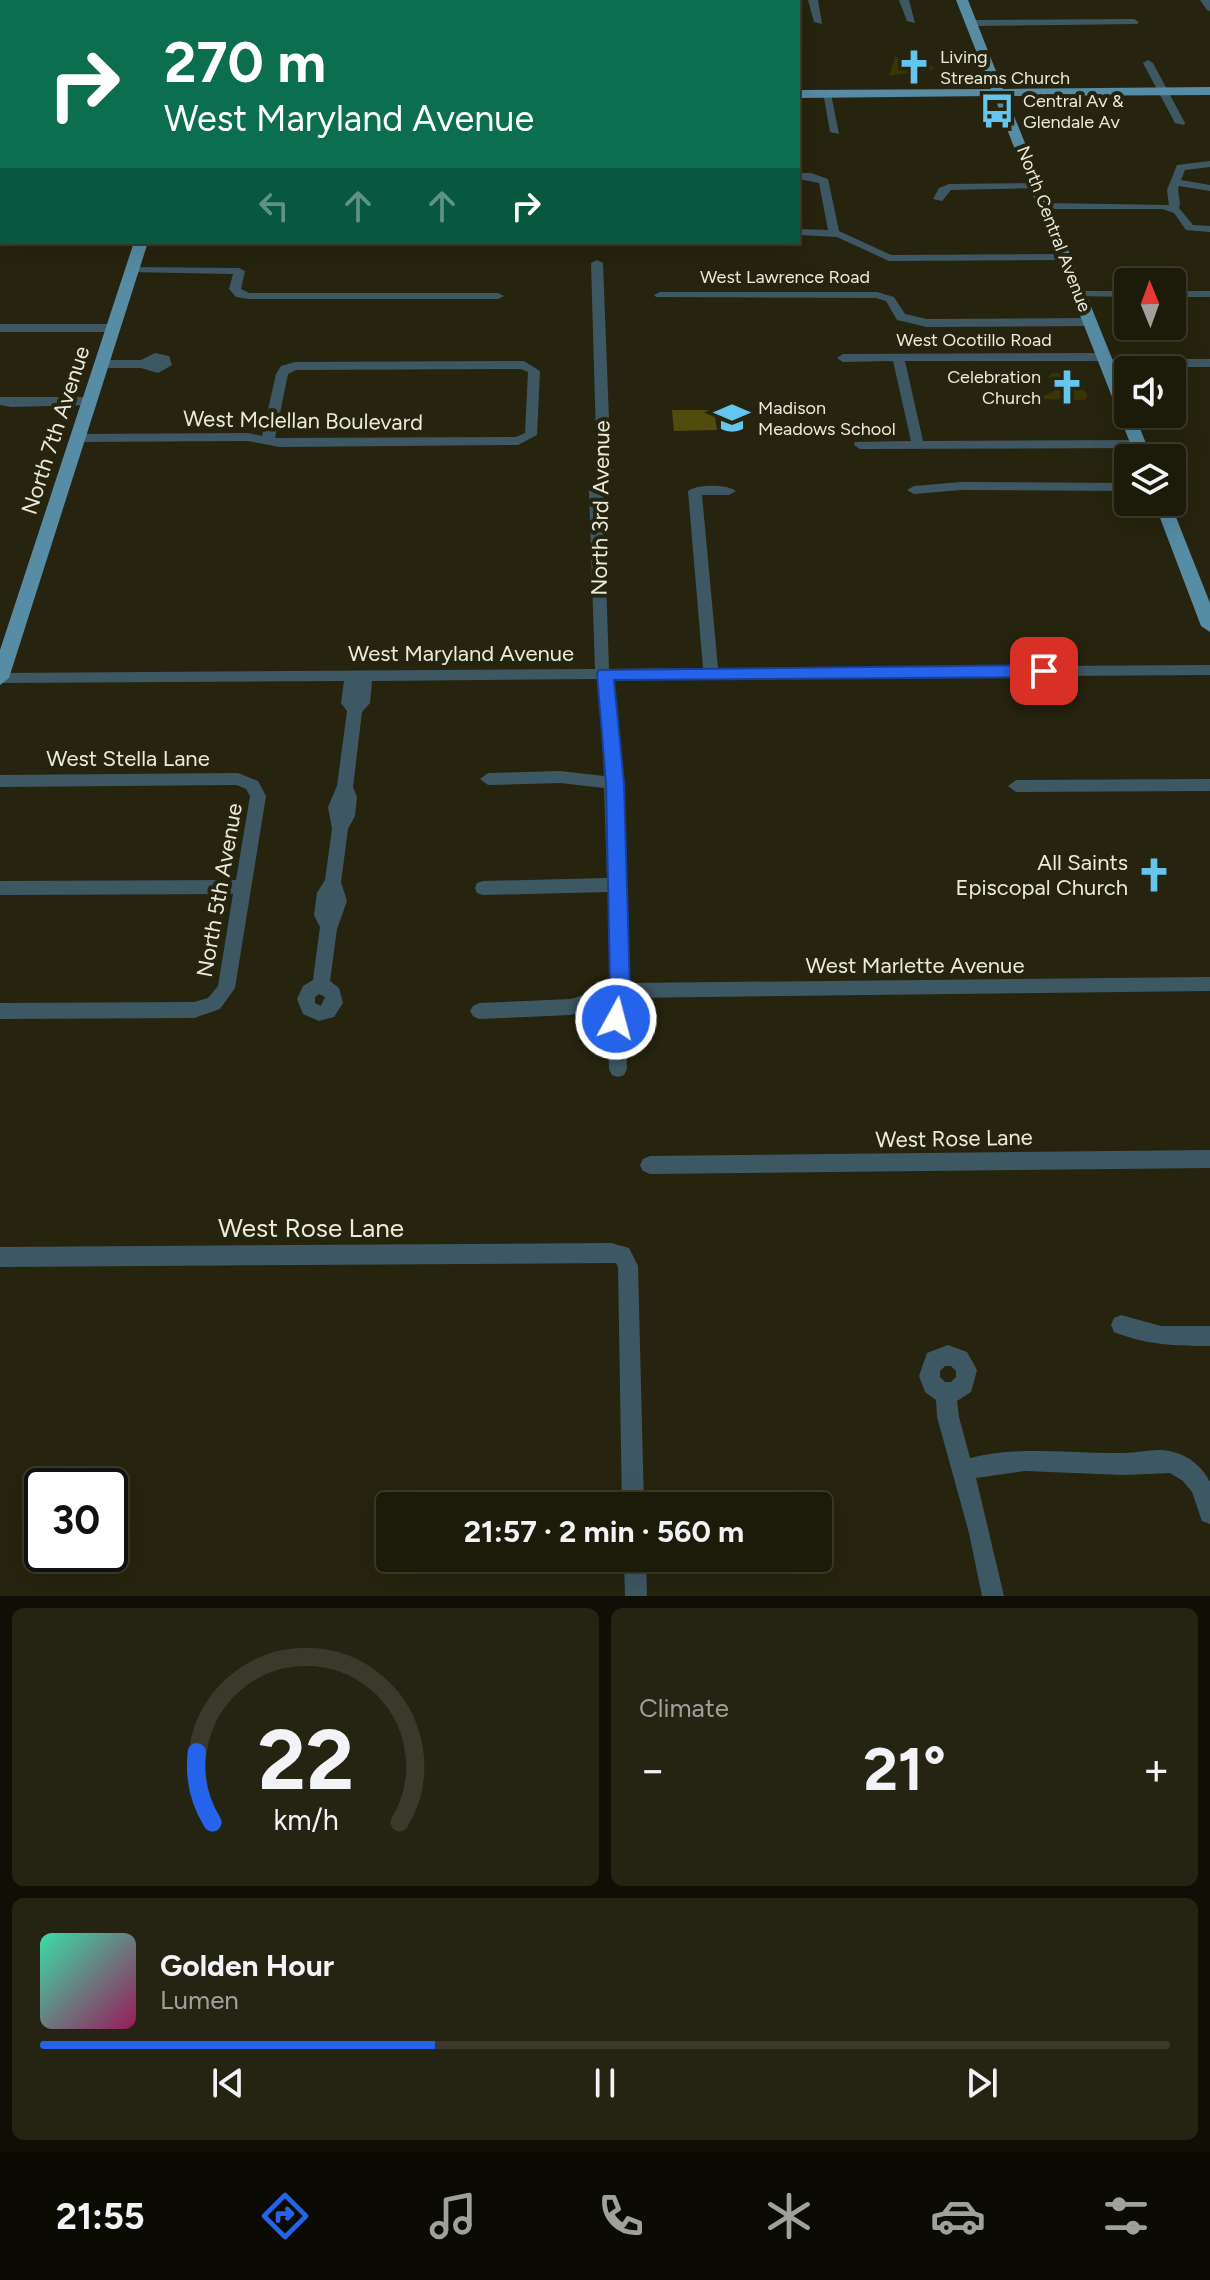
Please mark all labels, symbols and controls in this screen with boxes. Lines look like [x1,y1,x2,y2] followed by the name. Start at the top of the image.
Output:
[164,29,326,96] text: 270 m
[32,32,136,136] icon: right
[940,46,1070,89] place label: Living Streams Church
[895,48,933,86] church icon: Living Streams Church
[1023,90,1124,133] place label: Central Av & Glendale Av
[978,92,1016,130] bus stop icon: Central Av & Glendale Av
[164,97,534,140] text: West Maryland Avenue
[1012,143,1096,315] street label: North Central Avenue
[252,184,296,228] icon: left
[336,184,380,228] icon: ahead
[420,184,464,228] icon: ahead
[504,184,548,228] icon: right
[700,266,870,288] street label: West Lawrence Road
[1114,268,1186,340] north arrow
[1114,268,1186,516] map controls
[896,329,1052,351] street label: West Ocotillo Road
[16,343,95,518] street label: North 7th Avenue
[1114,356,1186,428] button: sound
[947,366,1041,409] place label: Celebration Church
[1048,368,1086,406] church icon: Celebration Church
[758,397,896,440] place label: Madison Meadows School
[713,399,751,437] school or university icon: Madison Meadows School
[183,405,423,436] street label: West Mclellan Boulevard
[585,420,616,596] street label: North 3rd Avenue
[1114,444,1186,516] button: layers
[1010,637,1078,705] pin
[348,640,574,667] street label: West Maryland Avenue
[1022,649,1066,693] icon: arrive
[46,745,210,772] street label: West Stella Lane
[191,801,248,979] street label: North 5th Avenue
[955,849,1128,901] place label: All Saints Episcopal Church
[1135,856,1173,894] church icon: All Saints Episcopal Church
[806,952,1024,979] street label: West Marlette Avenue
[574,977,658,1061] position arrow
[875,1124,1033,1153] street label: West Rose Lane
[218,1212,404,1244] street label: West Rose Lane
[24,1468,128,1572] speed limit sign: 30
[464,1513,744,1550] text: 21:57 · 2 min · 560 m
[639,1692,729,1724] text: Climate
[257,1710,354,1810] text: 22
[863,1733,946,1805] text: 21°
[639,1743,666,1796] text: −
[1143,1743,1170,1796] text: +
[273,1803,338,1837] text: km/h
[160,1947,334,1984] text: Golden Hour
[160,1984,239,2016] text: Lumen
[206,2061,250,2105] icon: previous
[583,2061,627,2105] icon: pause
[960,2061,1004,2105] icon: next
[257,2188,313,2244] icon: directions
[425,2188,481,2244] icon: music
[593,2188,649,2244] icon: phone
[761,2188,817,2244] icon: climate
[930,2188,986,2244] icon: car
[1098,2188,1154,2244] icon: filters
[56,2195,145,2238] text: 21:55

